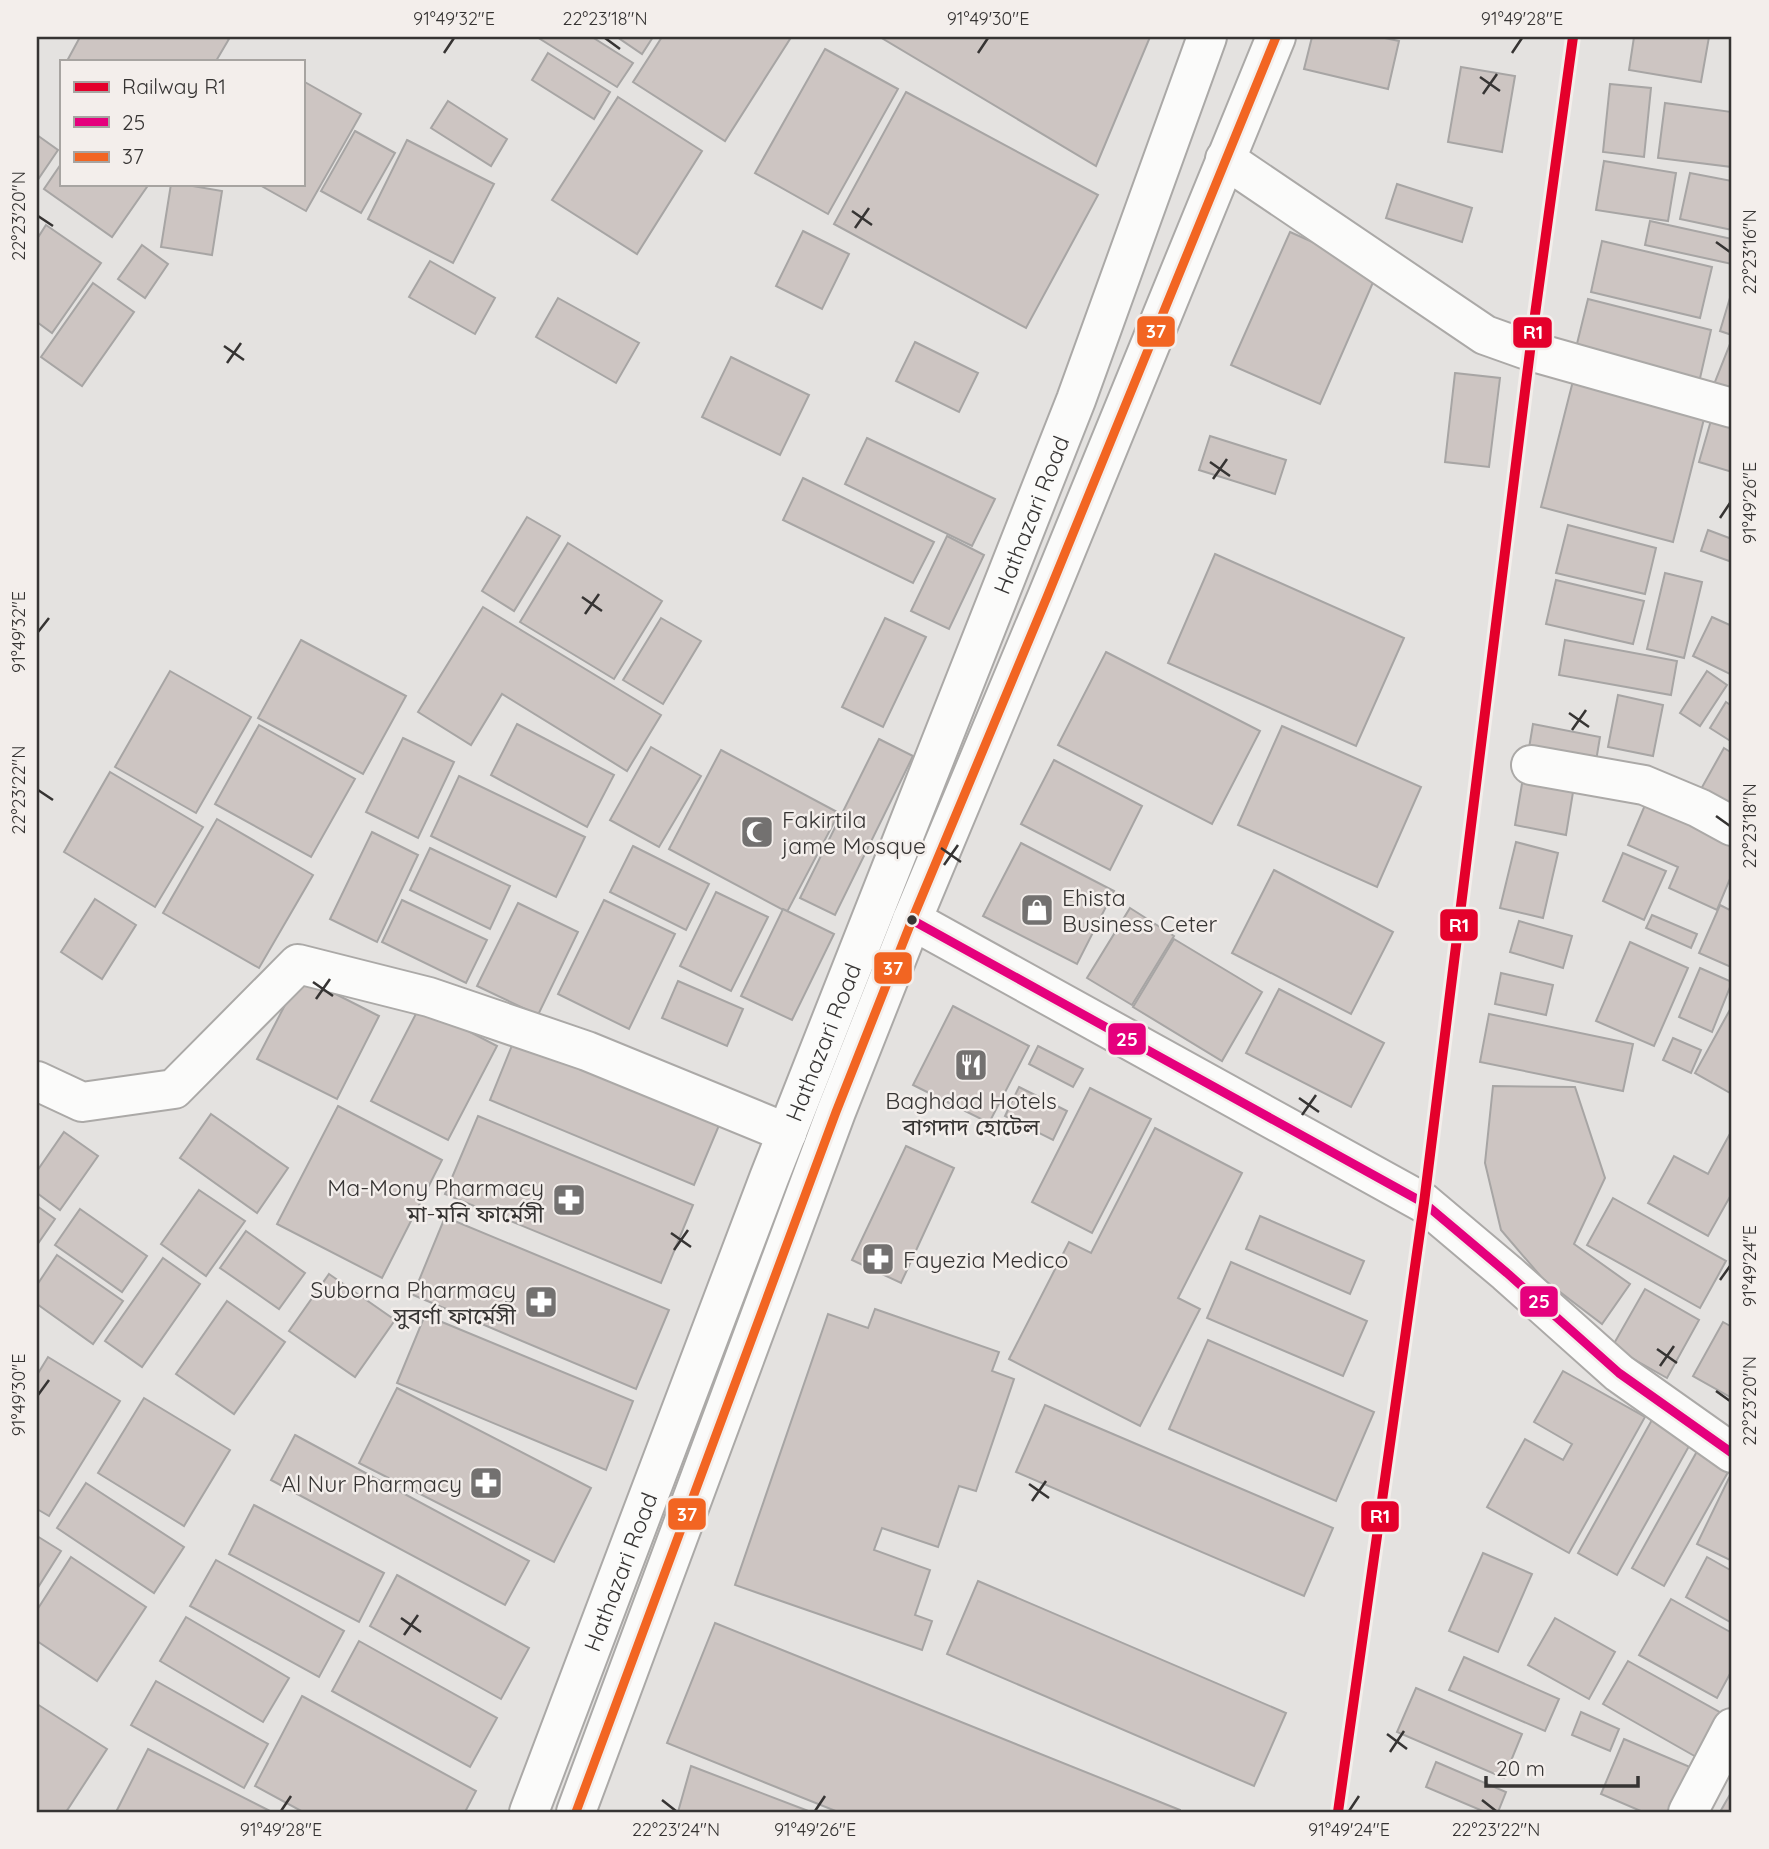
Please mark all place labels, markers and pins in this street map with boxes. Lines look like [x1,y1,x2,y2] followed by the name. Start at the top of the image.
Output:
[781,805,926,860] place label: Fakirtila jame Mosque
[738,813,776,851] mosque icon: Fakirtila jame Mosque
[1062,883,1218,938] place label: Ehista Business Ceter
[1018,891,1056,929] shop icon: Ehista Business Ceter
[905,913,919,927] unlabelled marker
[952,1046,990,1084] restaurant icon: Baghdad Hotels বাগদাদ হোটেল
[885,1086,1057,1141] place label: Baghdad Hotels বাগদাদ হোটেল
[327,1173,545,1228] place label: Ma-Mony Pharmacy মা-মনি ফার্মেসী
[550,1181,588,1219] pharmacy icon: Ma-Mony Pharmacy মা-মনি ফার্মেসী
[859,1240,897,1278] pharmacy icon: Fayezia Medico
[903,1245,1068,1274] place label: Fayezia Medico
[310,1275,517,1330] place label: Suborna Pharmacy সুবর্ণা ফার্মেসী
[522,1283,560,1321] pharmacy icon: Suborna Pharmacy সুবর্ণা ফার্মেসী
[467,1464,505,1502] pharmacy icon: Al Nur Pharmacy
[281,1469,462,1498] place label: Al Nur Pharmacy

